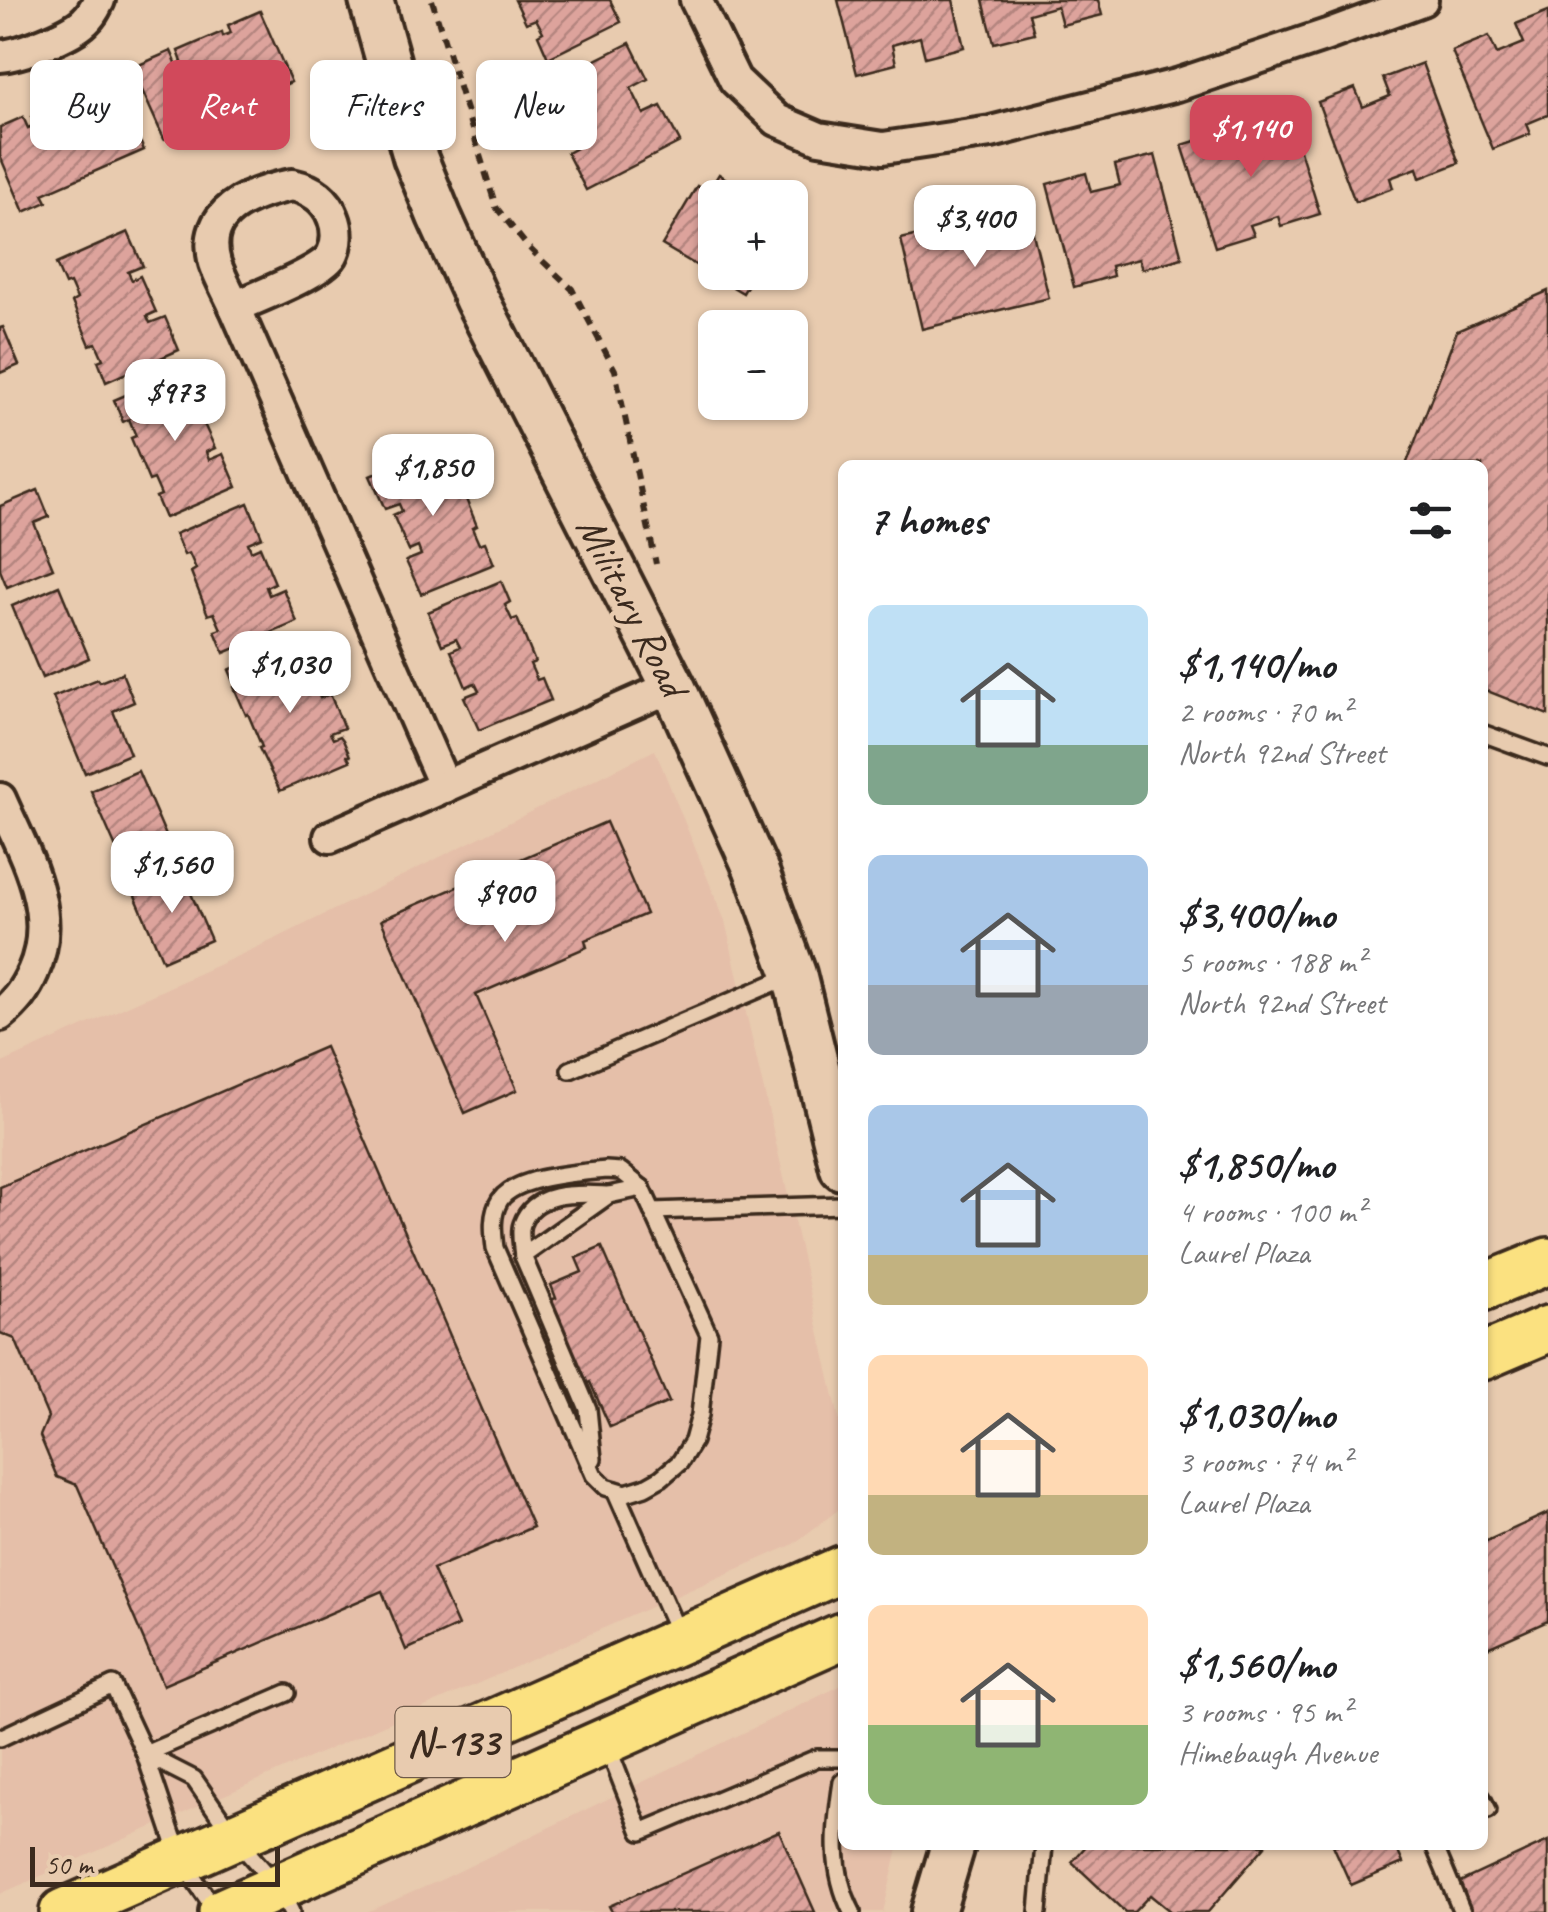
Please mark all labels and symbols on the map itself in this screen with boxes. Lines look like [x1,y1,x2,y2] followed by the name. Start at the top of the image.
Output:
[1170,95,1332,180] pin: $1,140
[894,185,1056,270] pin: $3,400
[116,359,234,444] pin: $973
[352,434,514,519] pin: $1,850
[564,507,703,710] street label: Military Road
[209,631,371,716] pin: $1,030
[91,831,253,916] pin: $1,560
[446,860,564,945] pin: $900
[396,1707,510,1777] road number: N-133
[30,1842,280,1886] scale bar

